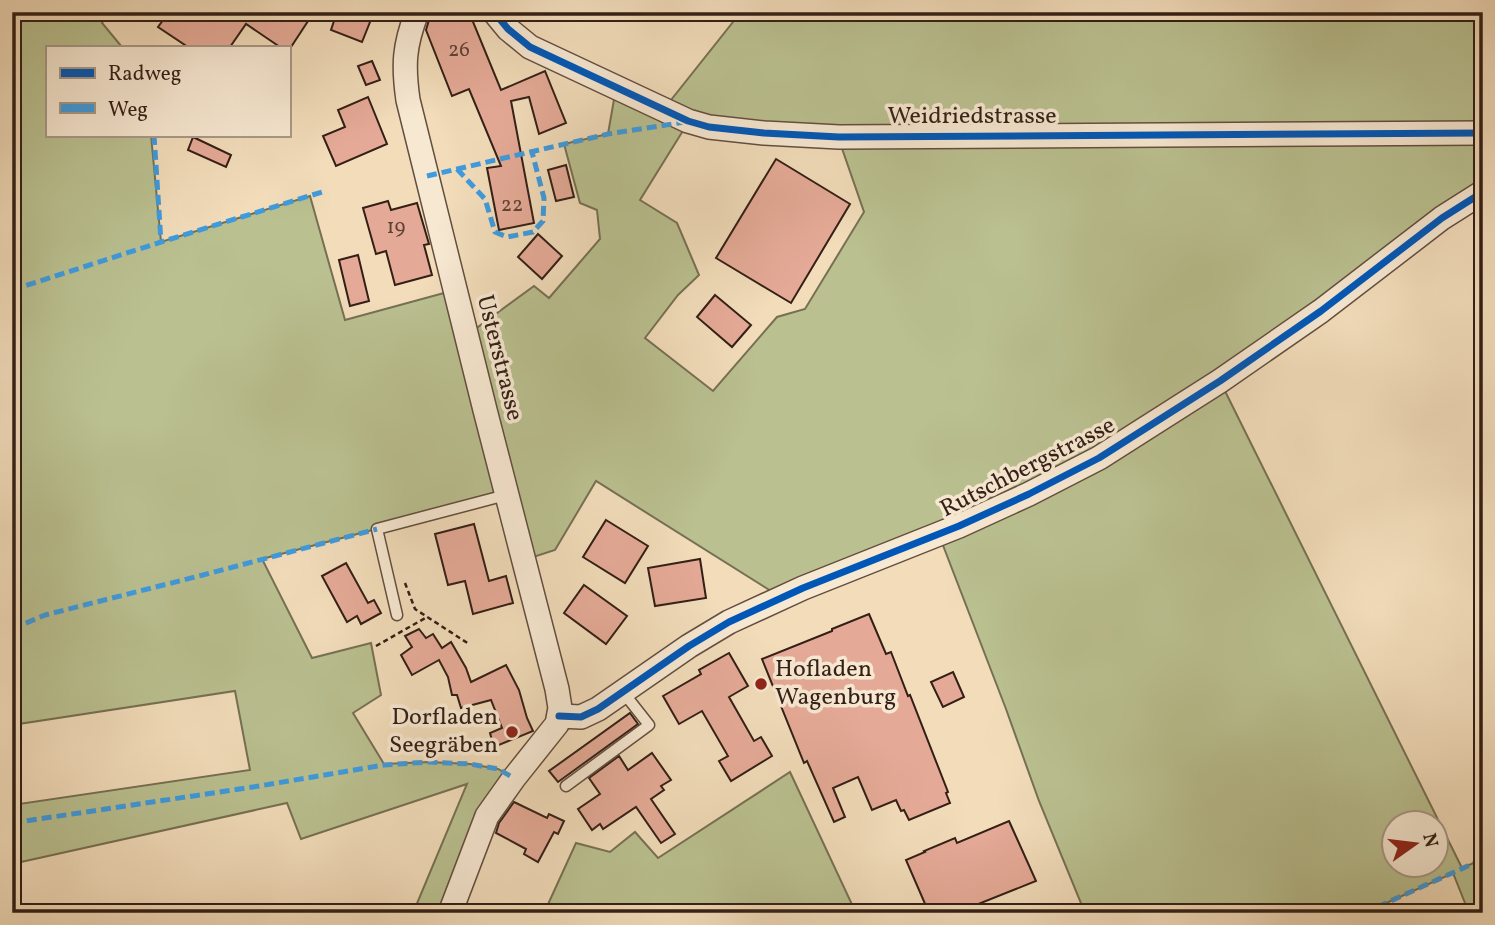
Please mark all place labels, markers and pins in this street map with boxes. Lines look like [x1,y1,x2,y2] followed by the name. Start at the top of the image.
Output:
[775,653,896,715] place label: Hofladen Wagenburg
[753,676,769,692] marker: Hofladen Wagenburg
[389,701,498,763] place label: Dorfladen Seegräben
[504,724,520,740] marker: Dorfladen Seegräben

